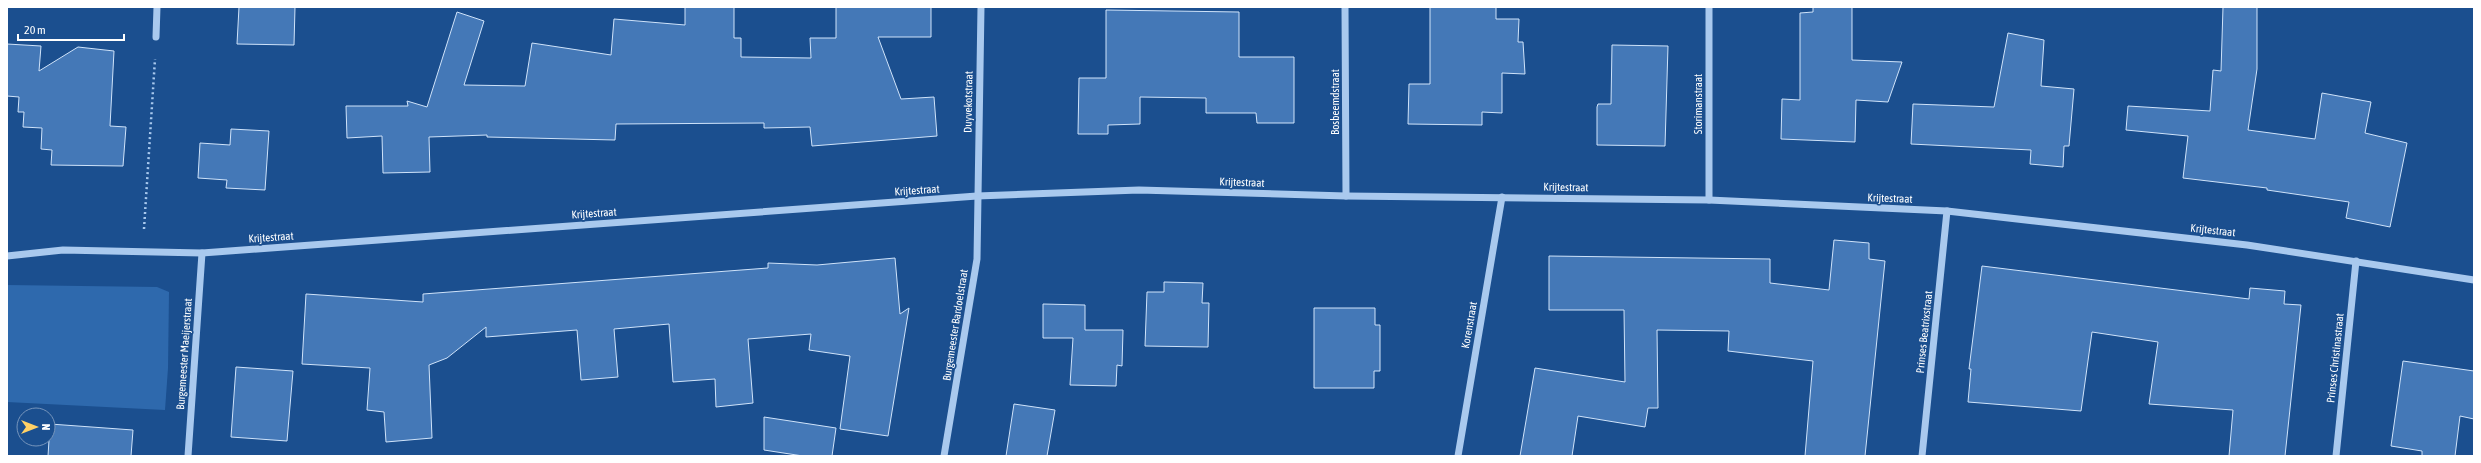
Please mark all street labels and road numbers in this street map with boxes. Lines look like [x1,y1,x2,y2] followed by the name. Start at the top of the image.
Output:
[1329,69,1341,135] street label: Bosbeemdstraat
[961,71,975,133] street label: Duyvekotstraat
[1692,74,1704,134] street label: Storimanstraat
[1219,175,1265,189] street label: Krijtestraat
[1543,181,1589,193] street label: Krijtestraat
[894,182,940,198] street label: Krijtestraat
[1867,191,1913,205] street label: Krijtestraat
[571,205,617,221] street label: Krijtestraat
[2190,222,2236,238] street label: Krijtestraat
[248,229,294,245] street label: Krijtestraat
[940,268,970,382] street label: Burgemeester Bardoelstraat
[1914,290,1934,374] street label: Prinses Beatrixstraat
[174,298,194,410] street label: Burgemeester Maeijerstraat
[1459,301,1479,349] street label: Korenstraat
[2324,312,2346,404] street label: Prinses Christinastraat

